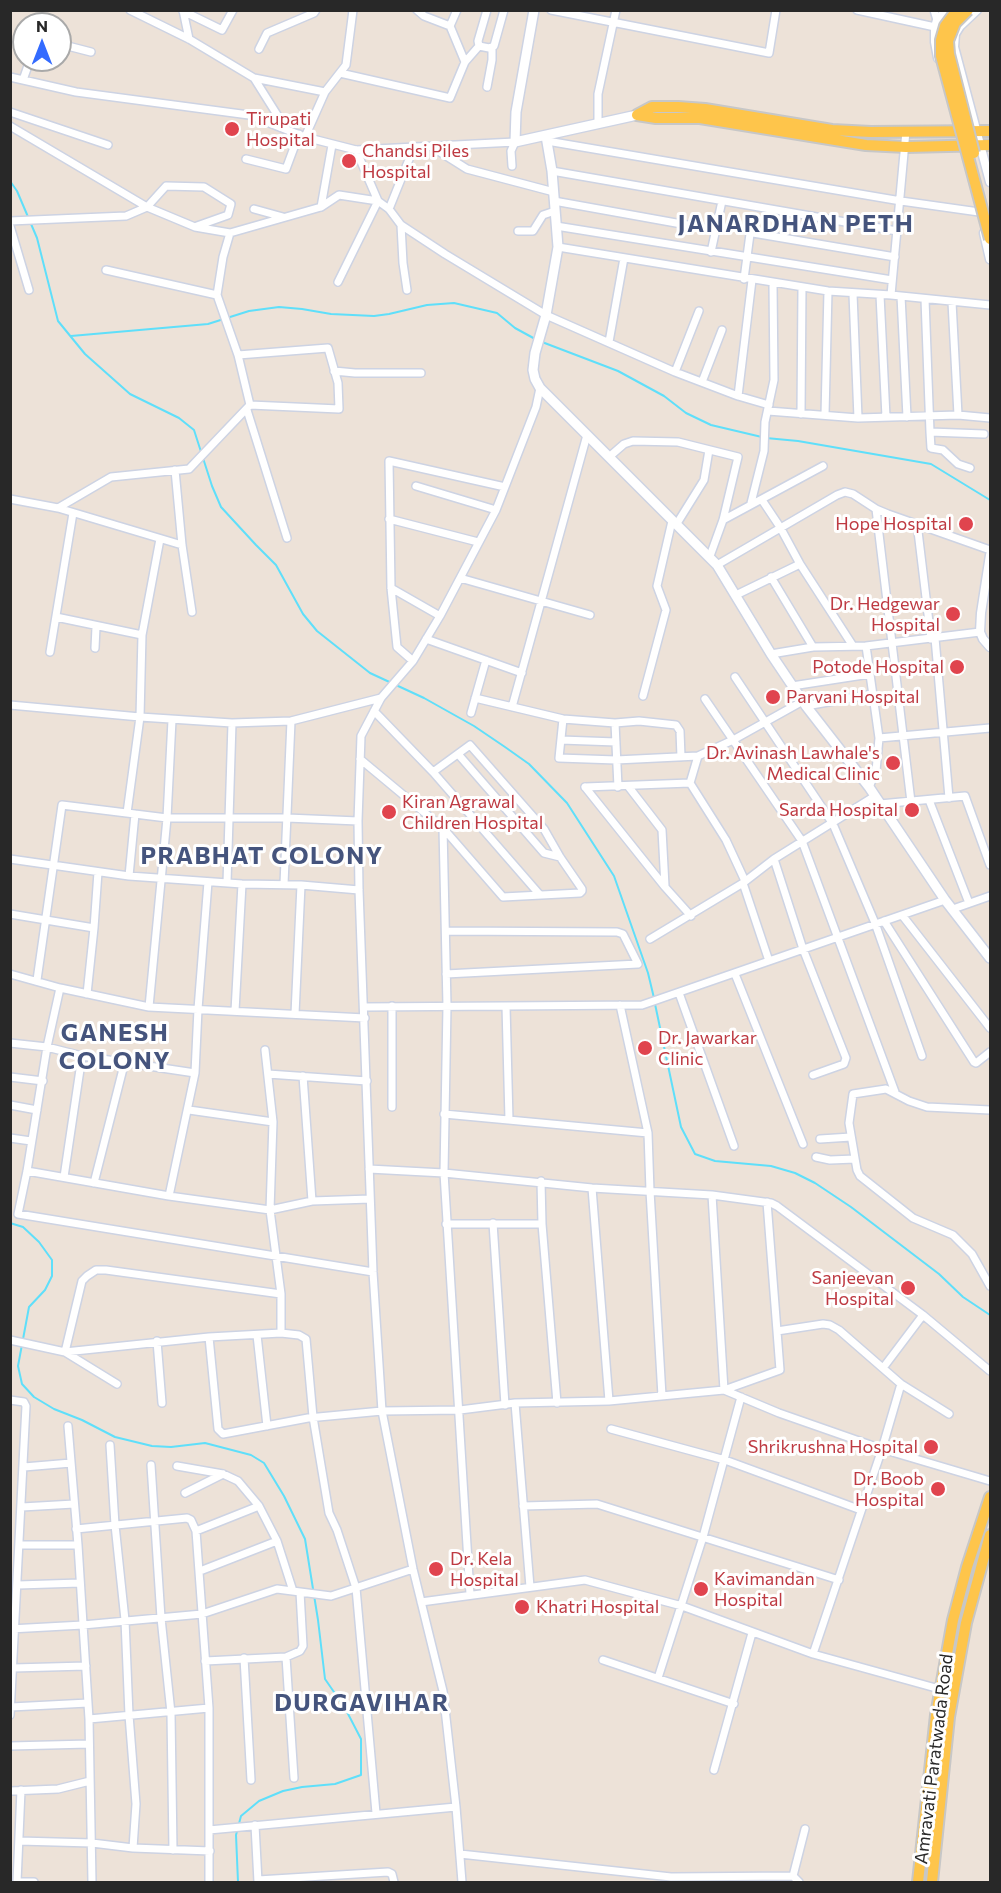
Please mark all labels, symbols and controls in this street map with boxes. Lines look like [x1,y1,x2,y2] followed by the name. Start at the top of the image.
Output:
[12,12,72,72] north arrow
[36,16,48,35] text: N
[246,108,315,150] place label: Tirupati Hospital
[223,120,241,138] marker: Tirupati Hospital
[362,140,469,182] place label: Chandsi Piles Hospital
[340,152,358,170] marker: Chandsi Piles Hospital
[678,210,914,238] district label: JANARDHAN PETH
[835,513,952,535] place label: Hope Hospital
[957,515,975,533] marker: Hope Hospital
[830,593,940,636] place label: Dr. Hedgewar Hospital
[944,605,962,623] marker: Dr. Hedgewar Hospital
[812,656,944,678] place label: Potode Hospital
[948,658,966,676] marker: Potode Hospital
[786,686,920,708] place label: Parvani Hospital
[764,688,782,706] marker: Parvani Hospital
[706,742,880,784] place label: Dr. Avinash Lawhale's Medical Clinic
[884,754,902,772] marker: Dr. Avinash Lawhale's Medical Clinic
[402,791,543,834] place label: Kiran Agrawal Children Hospital
[779,799,898,821] place label: Sarda Hospital
[903,801,921,819] marker: Sarda Hospital
[380,803,398,821] marker: Kiran Agrawal Children Hospital
[141,842,383,870] district label: PRABHAT COLONY
[59,1019,171,1075] district label: GANESH COLONY
[658,1027,757,1070] place label: Dr. Jawarkar Clinic
[636,1039,654,1057] marker: Dr. Jawarkar Clinic
[812,1267,894,1310] place label: Sanjeevan Hospital
[899,1279,917,1297] marker: Sanjeevan Hospital
[748,1436,918,1458] place label: Shrikrushna Hospital
[922,1438,940,1456] marker: Shrikrushna Hospital
[853,1468,924,1510] place label: Dr. Boob Hospital
[929,1480,947,1498] marker: Dr. Boob Hospital
[450,1548,519,1590] place label: Dr. Kela Hospital
[427,1560,445,1578] marker: Dr. Kela Hospital
[714,1568,815,1610] place label: Kavimandan Hospital
[692,1580,710,1598] marker: Kavimandan Hospital
[536,1596,659,1618] place label: Khatri Hospital
[513,1598,531,1616] marker: Khatri Hospital
[910,1653,958,1865] street label: Amravati Paratwada Road
[274,1689,450,1717] district label: DURGAVIHAR

